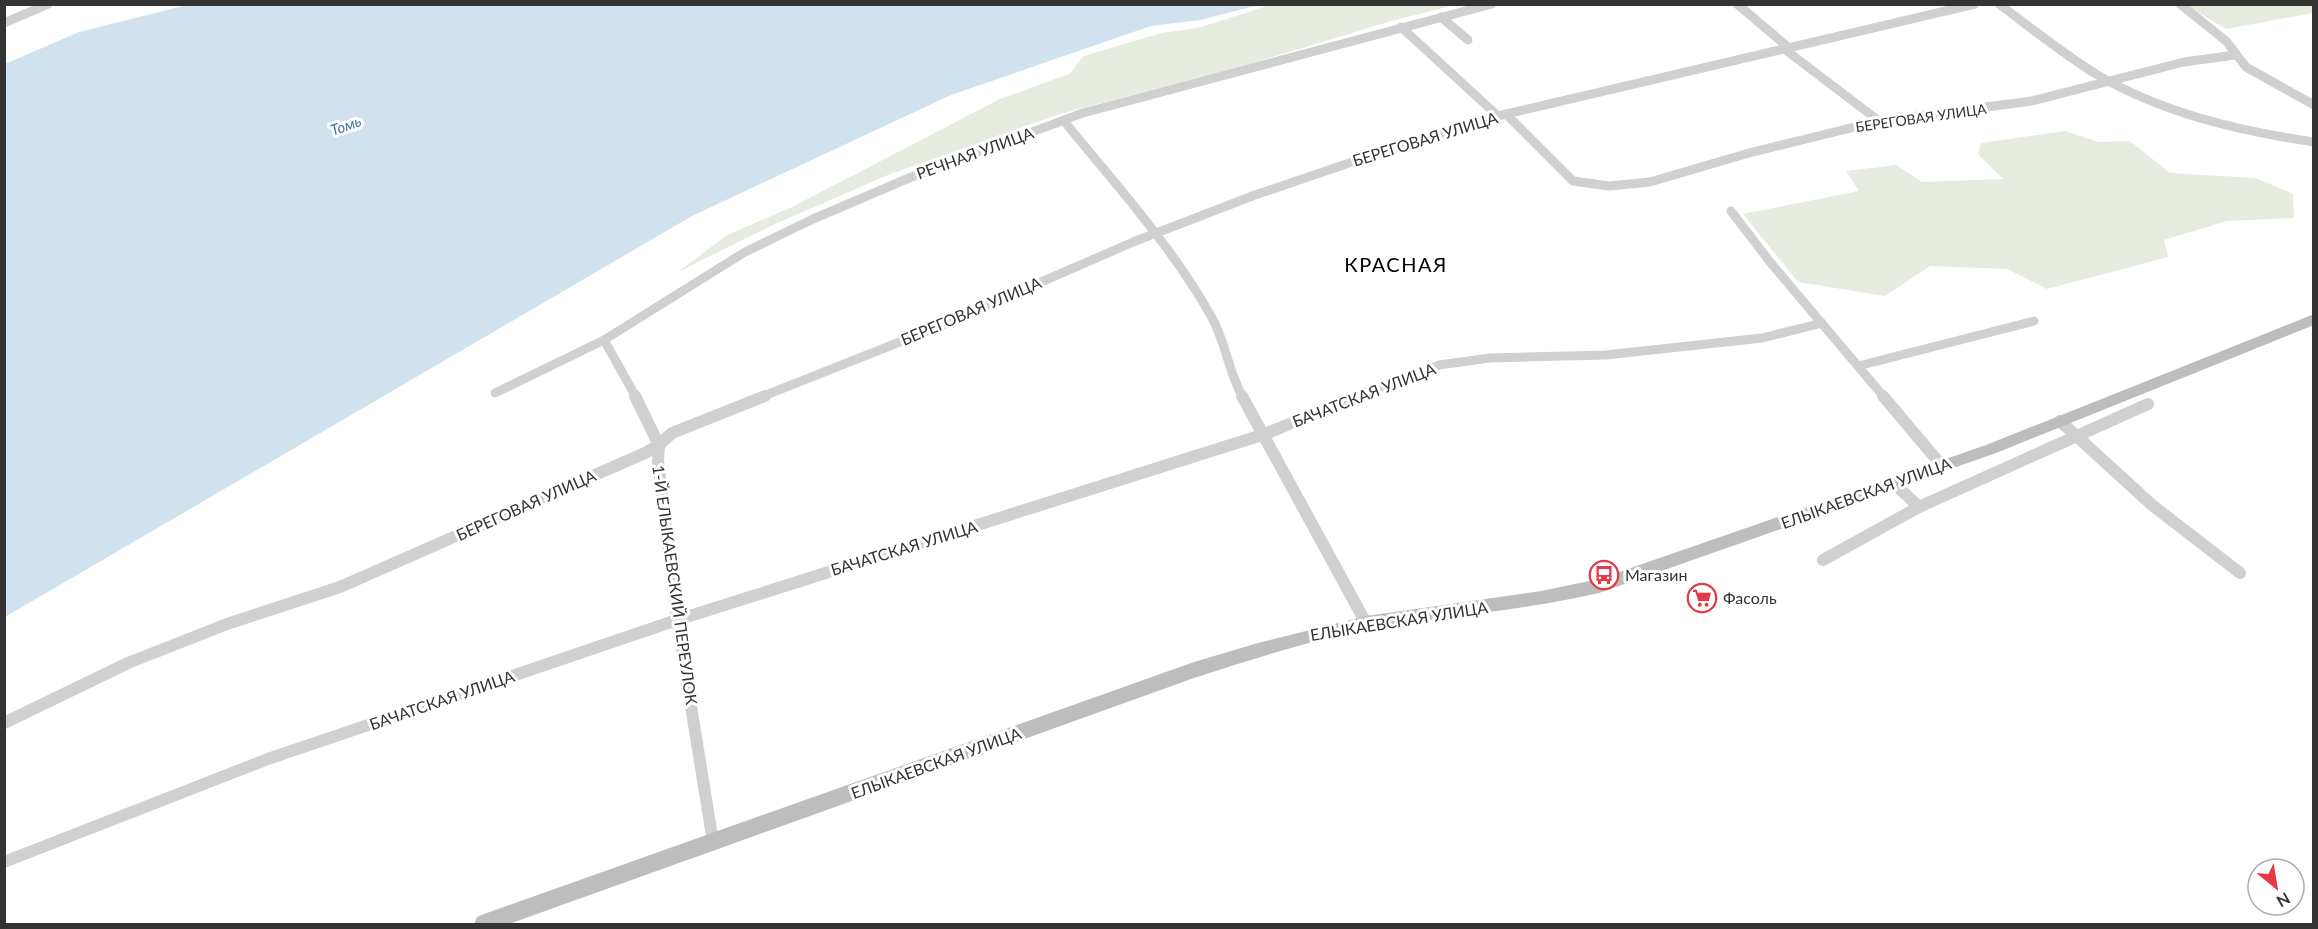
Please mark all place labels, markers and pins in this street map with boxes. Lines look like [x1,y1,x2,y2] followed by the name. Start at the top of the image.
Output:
[1588,559,1620,591] bus stop icon: Магазин
[1625,565,1687,584] place label: Магазин
[1686,582,1718,614] supermarket icon: Фасоль
[1723,588,1777,607] place label: Фасоль

